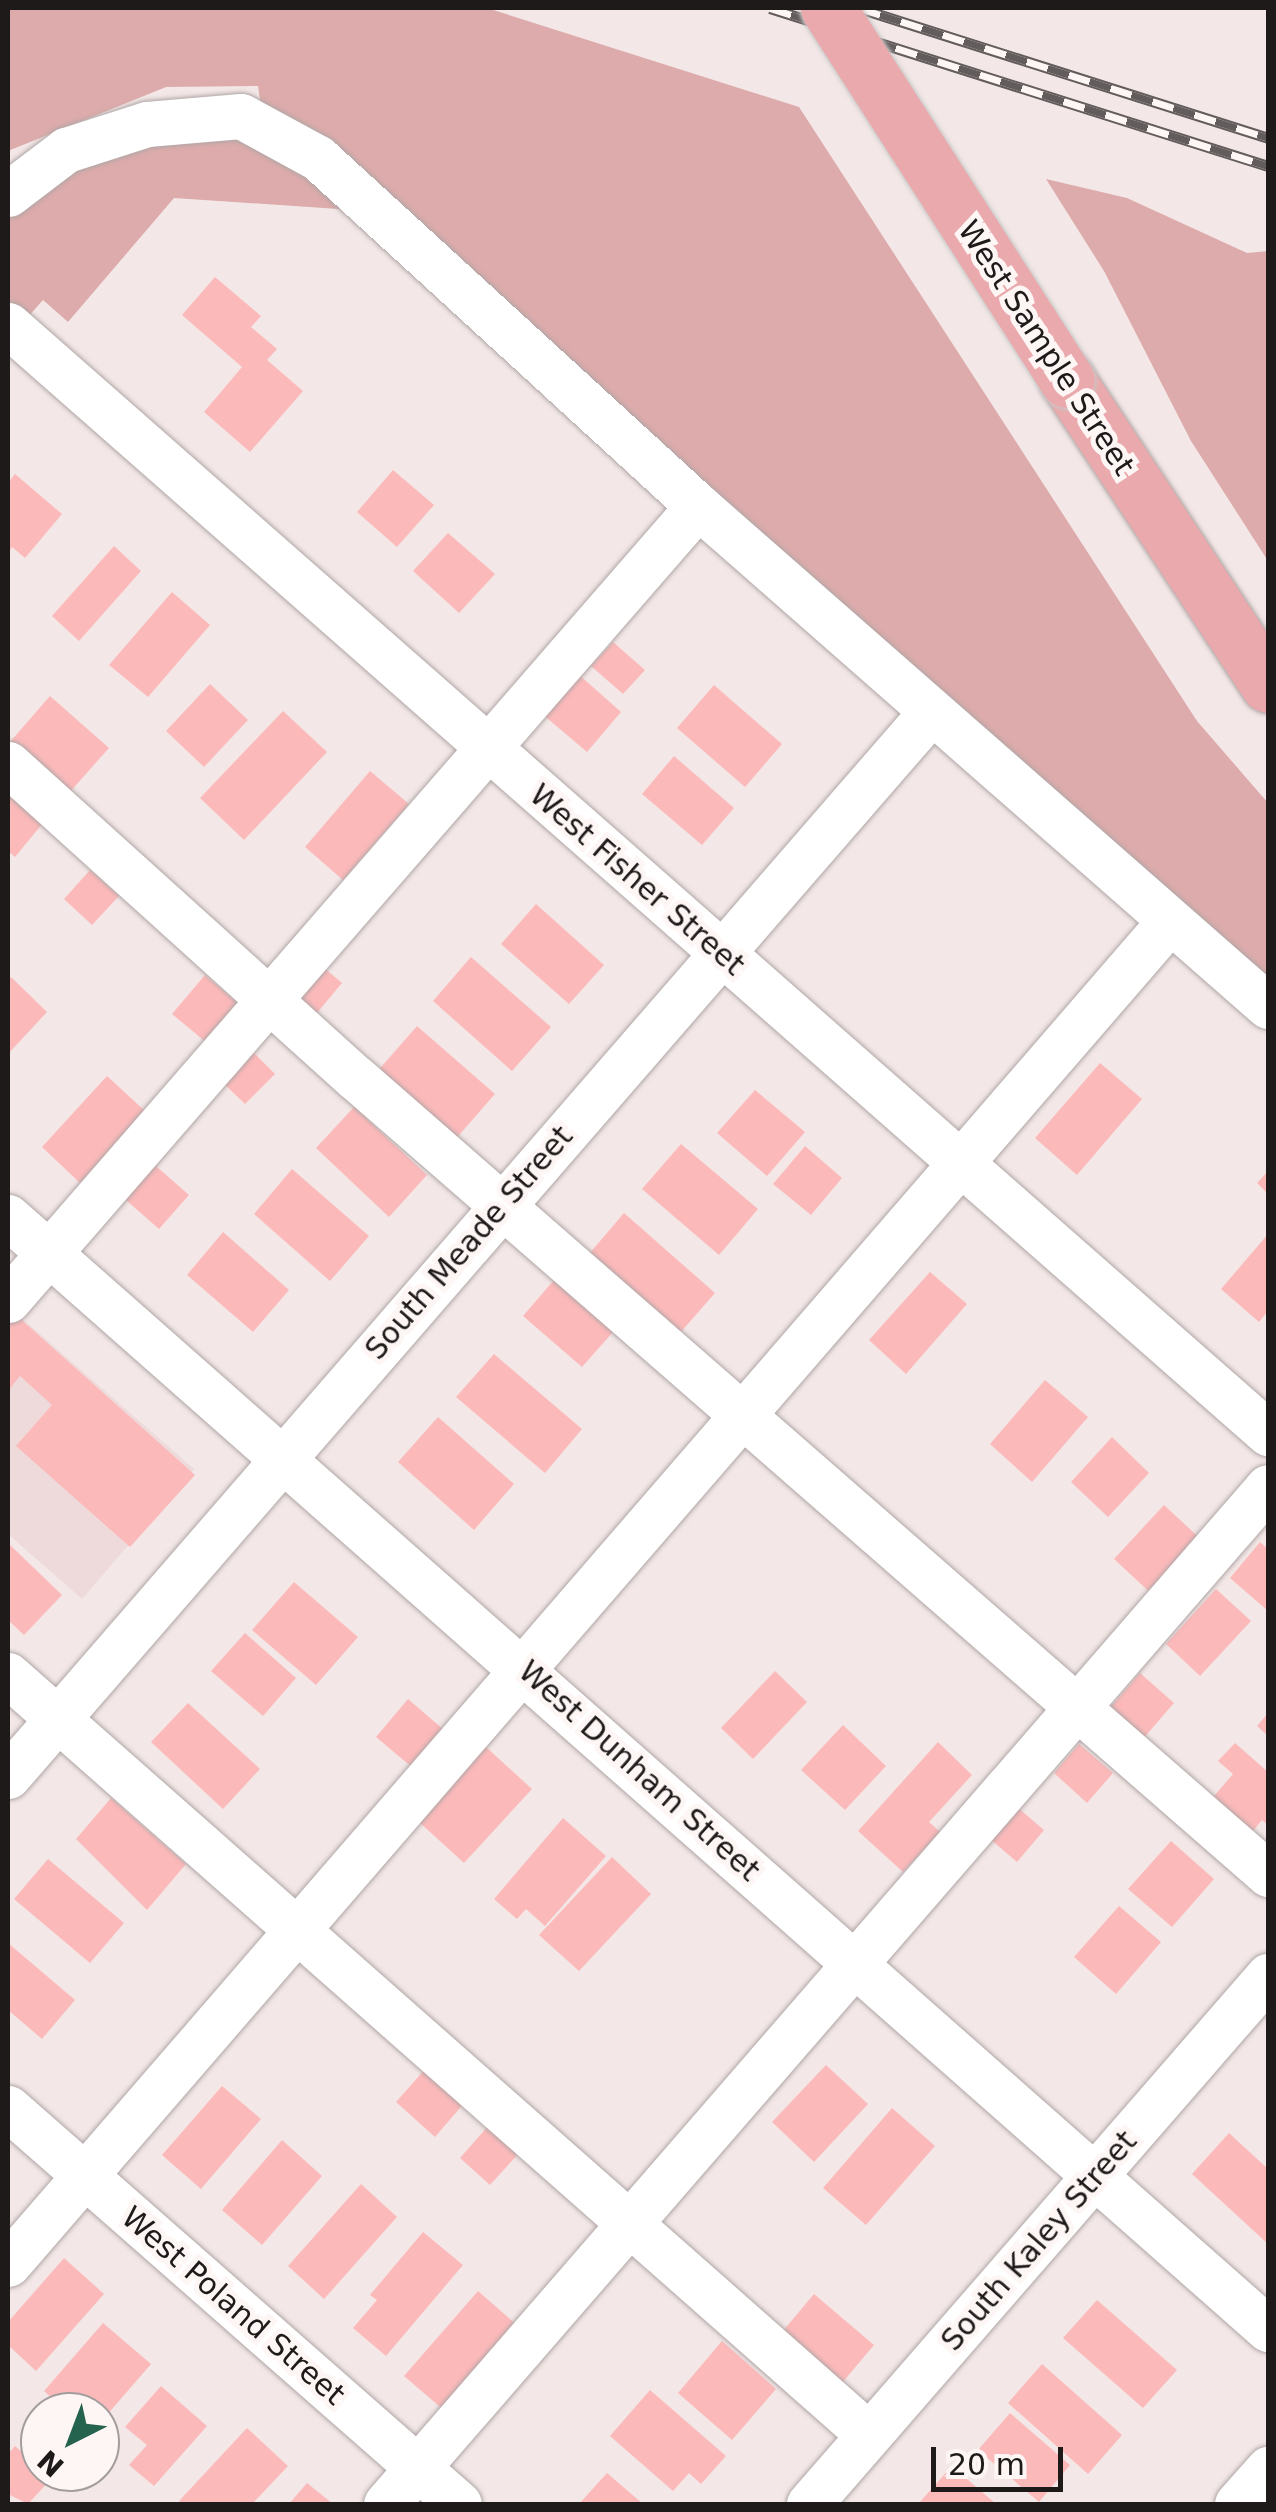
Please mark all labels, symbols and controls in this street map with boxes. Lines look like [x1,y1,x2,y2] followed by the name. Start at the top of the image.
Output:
[950,214,1142,482] street label: West Sample Street
[522,777,752,983] street label: West Fisher Street
[358,1119,580,1367] street label: South Meade Street
[511,1653,767,1889] street label: West Dunham Street
[934,2124,1144,2358] street label: South Kaley Street
[114,2199,352,2413] street label: West Poland Street
[20,2392,120,2492] north arrow
[936,2427,1068,2489] scale bar
[31,2443,71,2483] text: N
[948,2447,1025,2482] text: 20 m

